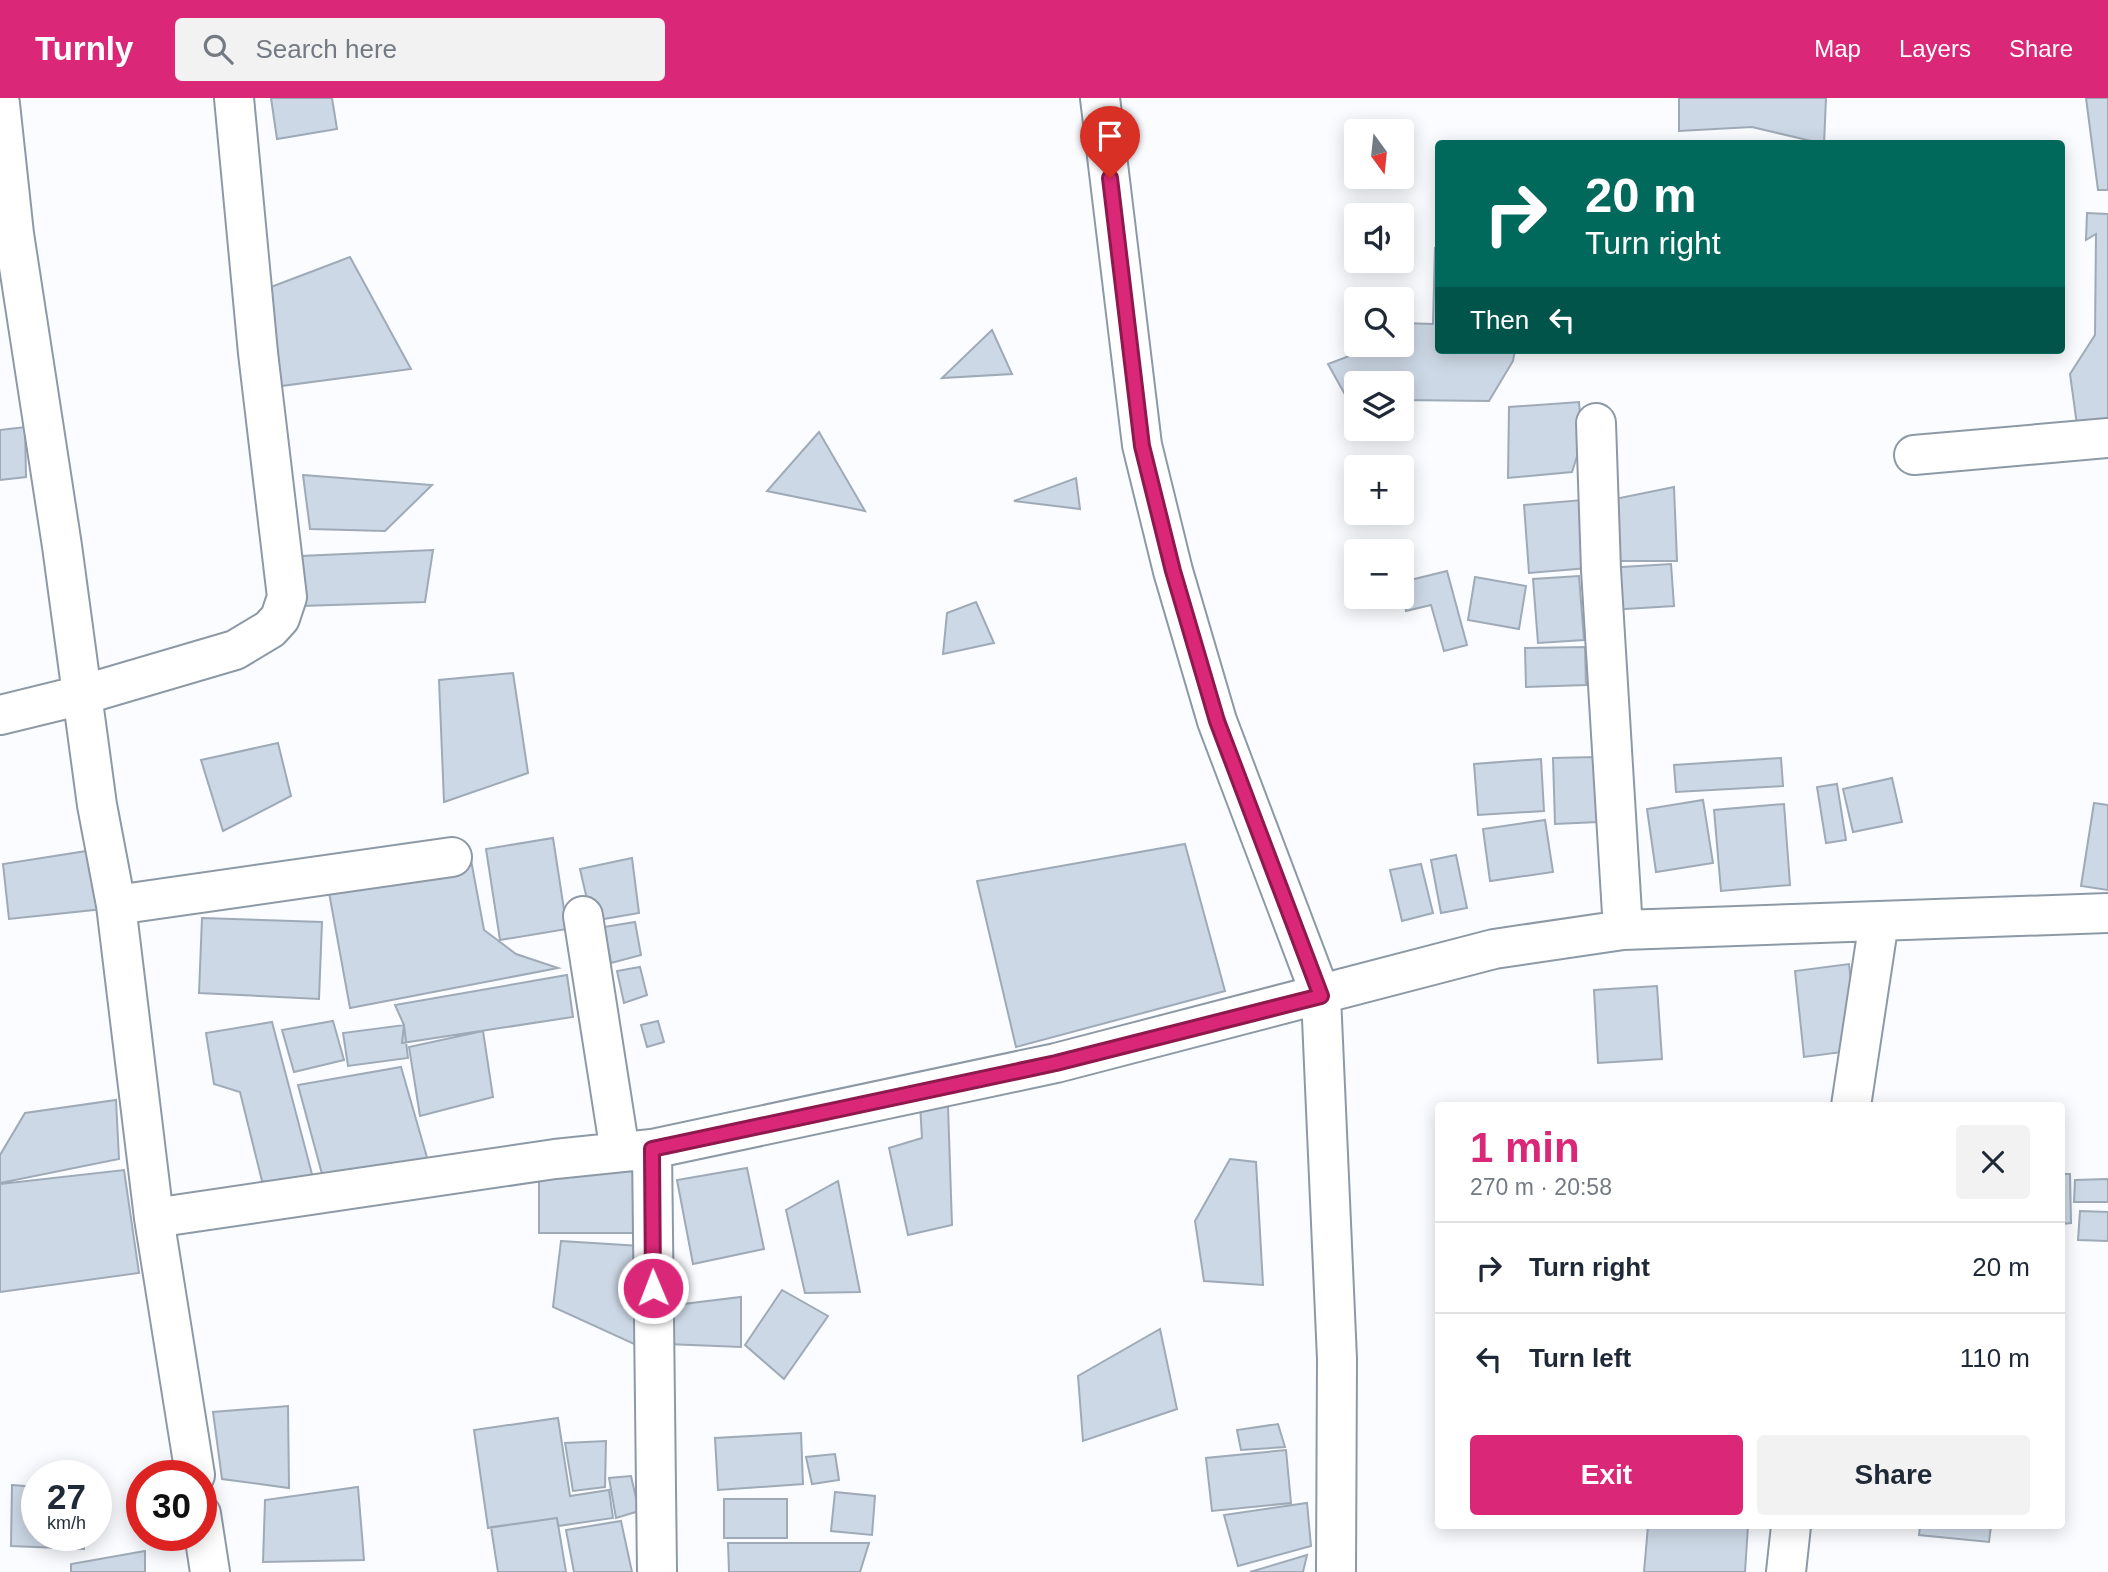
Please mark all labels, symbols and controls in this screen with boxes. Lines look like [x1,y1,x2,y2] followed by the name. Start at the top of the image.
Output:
[175,18,665,81] search box
[35,30,133,67] text: Turnly
[199,30,237,68] icon: search
[255,34,397,64] text: Search here
[1814,35,1861,62] text: Map
[1899,35,1971,62] text: Layers
[2009,35,2073,62] text: Share
[1080,106,1140,178] pin
[1091,117,1129,155] icon: arrive
[1344,119,1414,189] north arrow
[1344,119,1414,609] map controls
[1470,168,1561,259] icon: right
[1585,168,1697,222] text: 20 m
[1344,203,1414,273] button: sound
[1585,225,1721,261] text: Turn right
[1344,287,1414,357] button: search
[1543,301,1581,339] icon: left
[1470,305,1529,335] text: Then
[1344,371,1414,441] button: layers
[1344,455,1414,525] button: +
[1344,539,1414,609] button: −
[1470,1124,1580,1171] text: 1 min
[1956,1125,2030,1199] button: close
[1470,1174,1612,1200] text: 270 m · 20:58
[1470,1249,1508,1287] icon: right
[616,1251,690,1325] position arrow
[1529,1252,1650,1282] text: Turn right
[1972,1252,2030,1282] text: 20 m
[1470,1340,1508,1378] icon: left
[1529,1343,1631,1373] text: Turn left
[1960,1343,2030,1373] text: 110 m
[1470,1435,1743,1515] button: Exit
[1757,1435,2030,1515] button: Share
[126,1460,217,1551] speed limit sign: 30
[47,1477,86,1516] text: 27
[47,1513,86,1533] text: km/h

